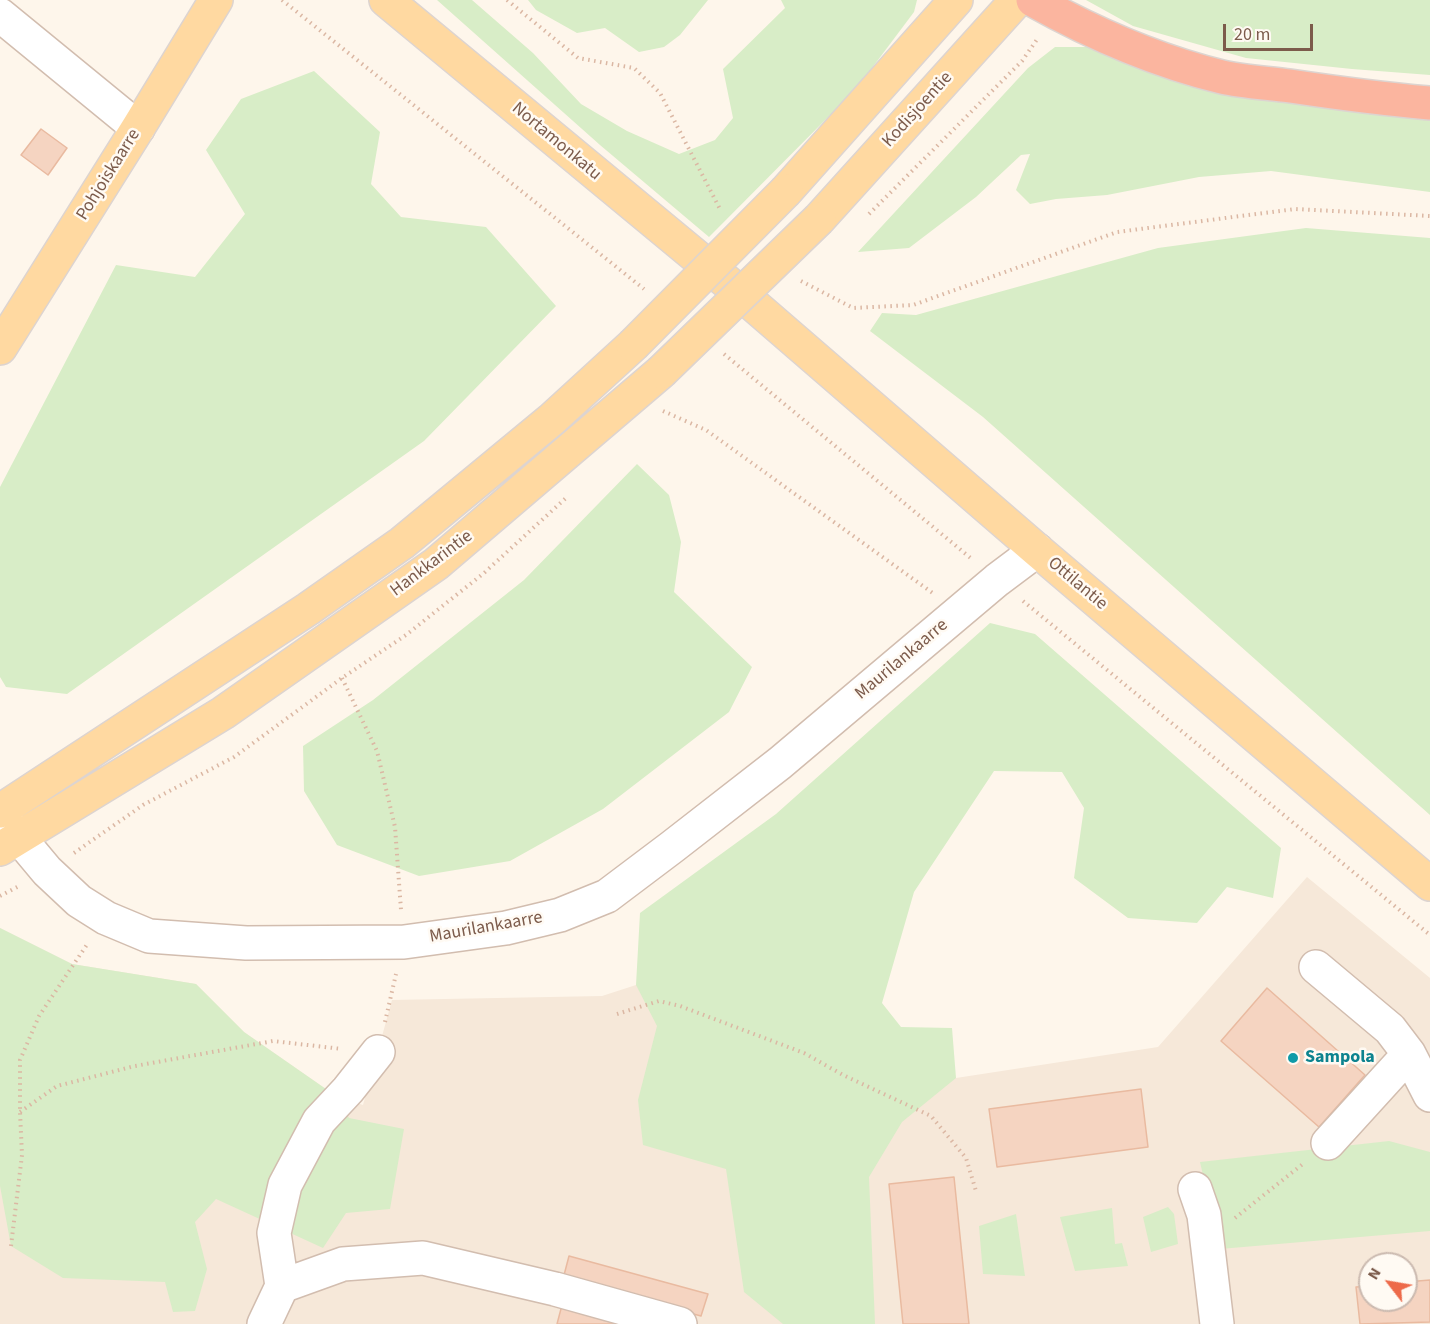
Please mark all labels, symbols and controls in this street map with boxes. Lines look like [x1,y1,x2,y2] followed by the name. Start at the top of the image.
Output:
[1226,12,1316,50] scale bar
[1234,22,1270,47] text: 20 m
[878,68,958,152] street label: Kodisjoentie
[507,98,605,186] street label: Nortamonkatu
[72,125,146,225] street label: Pohjoiskaarre
[387,526,477,602] street label: Hankkarintie
[1043,553,1111,615] street label: Ottilantie
[851,615,953,705] street label: Maurilankaarre
[428,907,544,949] street label: Maurilankaarre
[1305,1047,1375,1069] place label: Sampola
[1286,1051,1300,1065] marker: Sampola
[1358,1252,1418,1312] north arrow
[1362,1264,1386,1284] text: N

